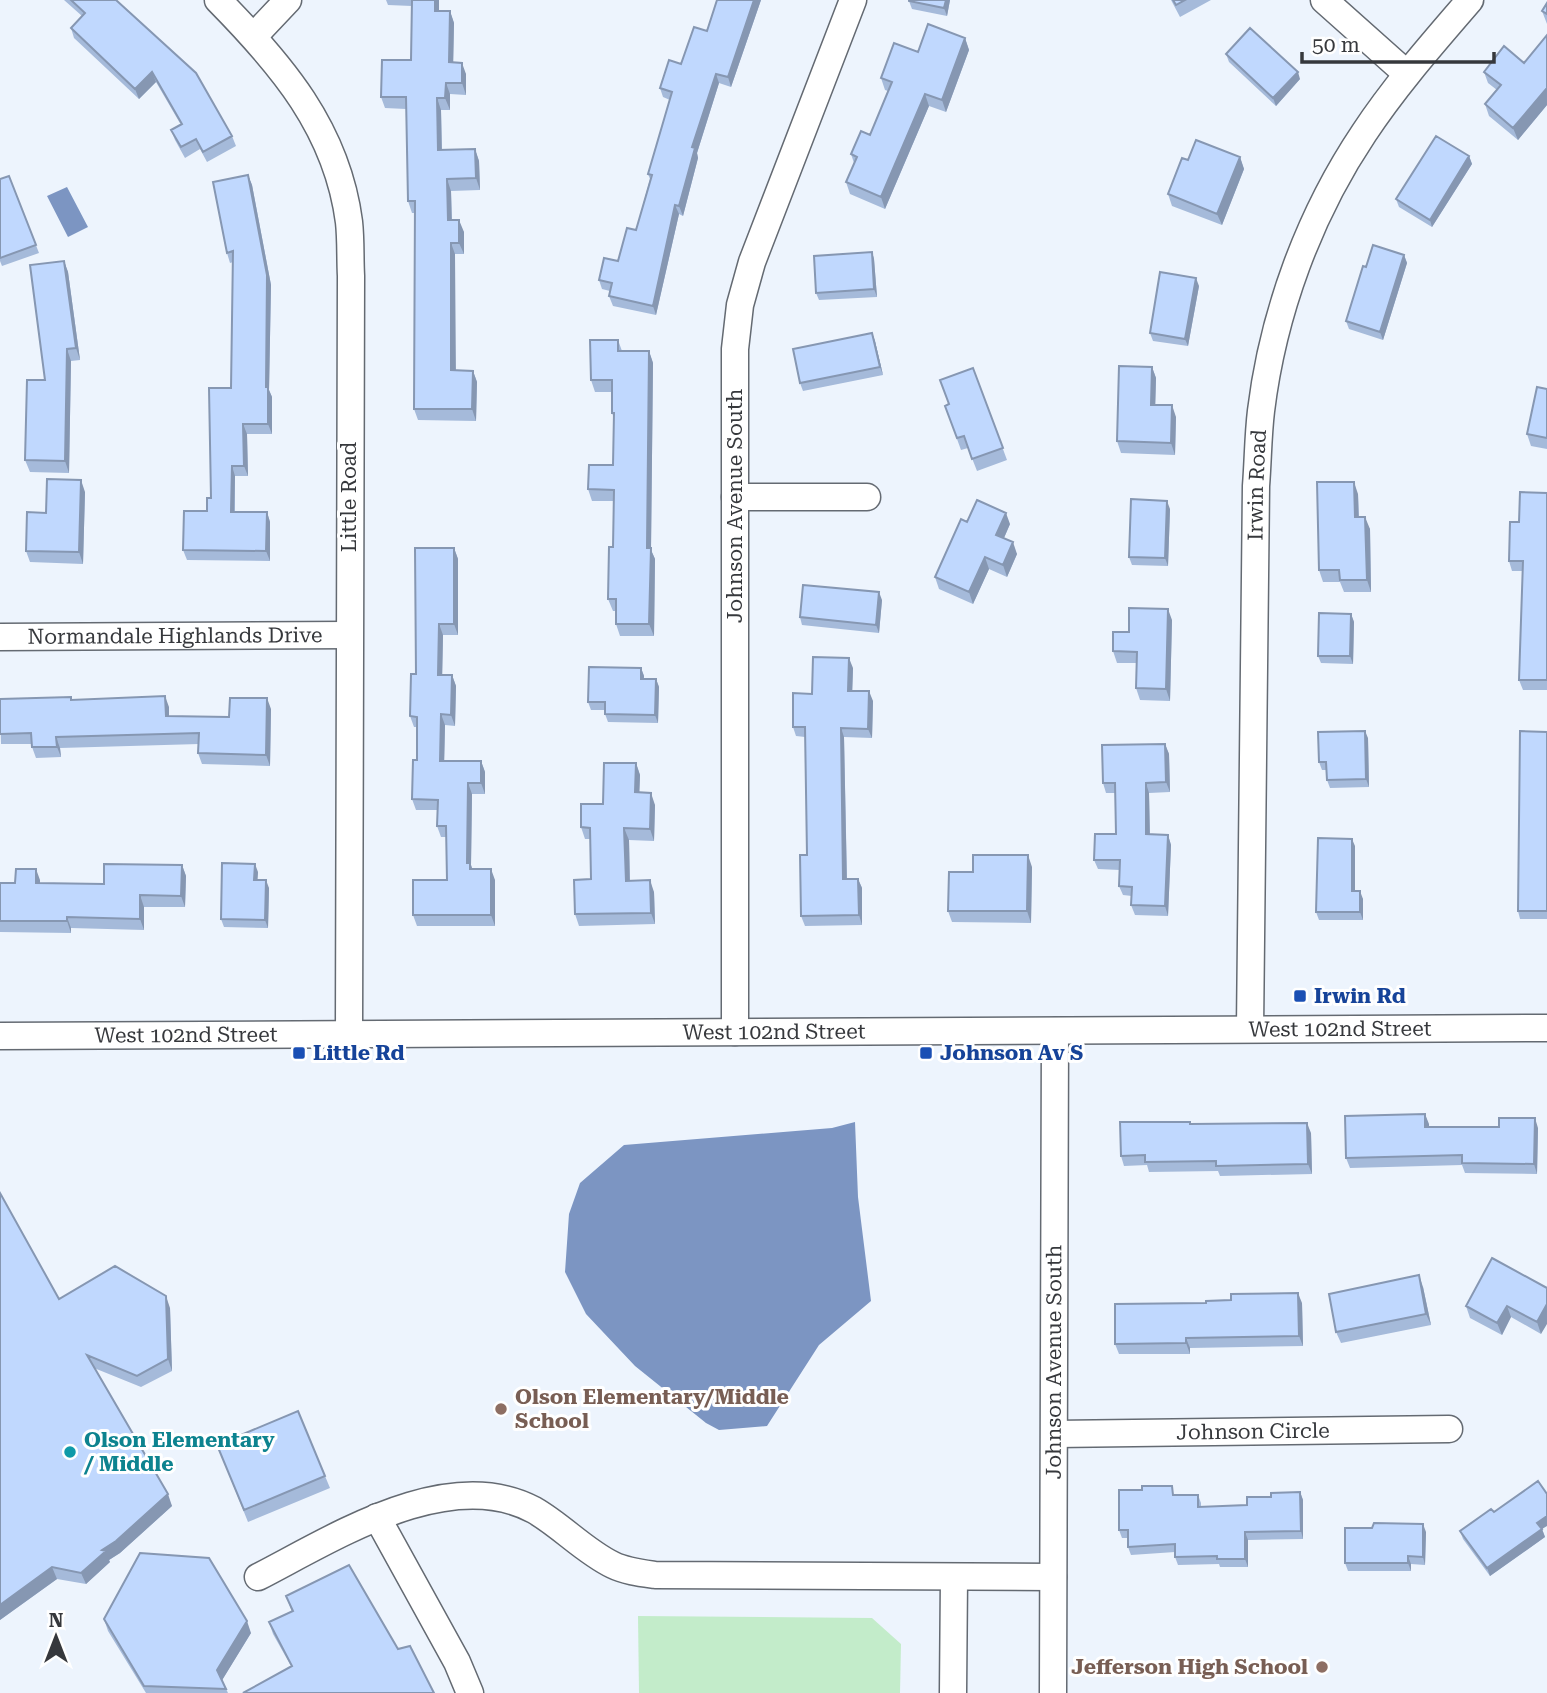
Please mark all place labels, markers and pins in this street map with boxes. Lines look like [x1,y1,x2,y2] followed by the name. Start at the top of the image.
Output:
[1314,984,1406,1008] place label: Irwin Rd
[1292,988,1308,1004] marker: Irwin Rd
[313,1041,405,1065] place label: Little Rd
[940,1041,1083,1065] place label: Johnson Av S
[291,1045,307,1061] marker: Little Rd
[918,1045,934,1061] marker: Johnson Av S
[515,1385,789,1433] place label: Olson Elementary/Middle School
[493,1401,509,1417] marker: Olson Elementary/Middle School
[83,1428,275,1476] place label: Olson Elementary / Middle
[62,1444,78,1460] marker: Olson Elementary / Middle
[1071,1655,1308,1679] place label: Jefferson High School
[1314,1659,1330,1675] marker: Jefferson High School

